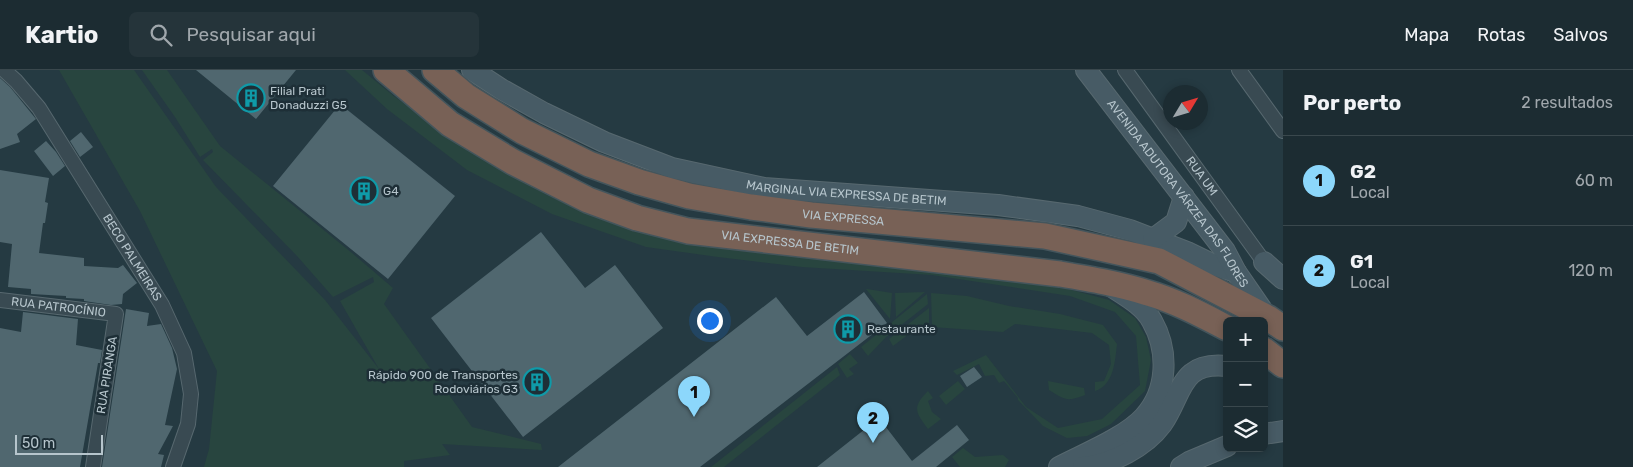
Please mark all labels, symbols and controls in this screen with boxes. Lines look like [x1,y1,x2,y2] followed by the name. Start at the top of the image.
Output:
[129,12,479,57] search box
[25,21,99,49] text: Kartio
[147,21,175,49] icon: search
[187,23,316,46] text: Pesquisar aqui
[1404,24,1449,46] text: Mapa
[1477,24,1525,46] text: Rotas
[1553,24,1608,46] text: Salvos
[236,83,266,113] building icon: Filial Prati Donaduzzi G5
[270,84,347,112] place label: Filial Prati Donaduzzi G5
[1163,85,1208,130] north arrow
[1303,90,1401,115] text: Por perto
[1521,93,1613,112] text: 2 resultados
[1104,97,1251,290] street label: AVENIDA ADUTORA VÁRZEA DAS FLORES
[1183,154,1221,198] street label: RUA UM
[1350,160,1376,183] text: G2
[1315,171,1323,190] text: 1
[1575,171,1613,190] text: 60 m
[349,176,379,206] building icon: G4
[745,177,947,208] street label: MARGINAL VIA EXPRESSA DE BETIM
[1350,183,1390,202] text: Local
[383,184,399,198] place label: G4
[801,207,885,229] street label: VIA EXPRESSA
[100,212,165,304] street label: BECO PALMEIRAS
[720,228,860,258] street label: VIA EXPRESSA DE BETIM
[1350,250,1373,273] text: G1
[1314,261,1324,280] text: 2
[1568,261,1613,280] text: 120 m
[1350,273,1390,292] text: Local
[10,294,107,320] street label: RUA PATROCÍNIO
[697,308,723,334] your location
[833,314,863,344] building icon: Restaurante
[1223,317,1268,452] map controls
[1223,317,1268,362] button: +
[867,322,936,336] place label: Restaurante
[94,335,120,415] street label: RUA PIRANGA
[1223,362,1268,407] button: −
[522,367,552,397] building icon: Rápido 900 de Transportes Rodoviários G3
[368,368,518,396] place label: Rápido 900 de Transportes Rodoviários G3
[678,376,710,417] pin: 1
[857,402,889,443] pin: 2
[1223,407,1268,452] button: layers
[15,432,102,455] scale bar
[22,435,55,452] text: 50 m

